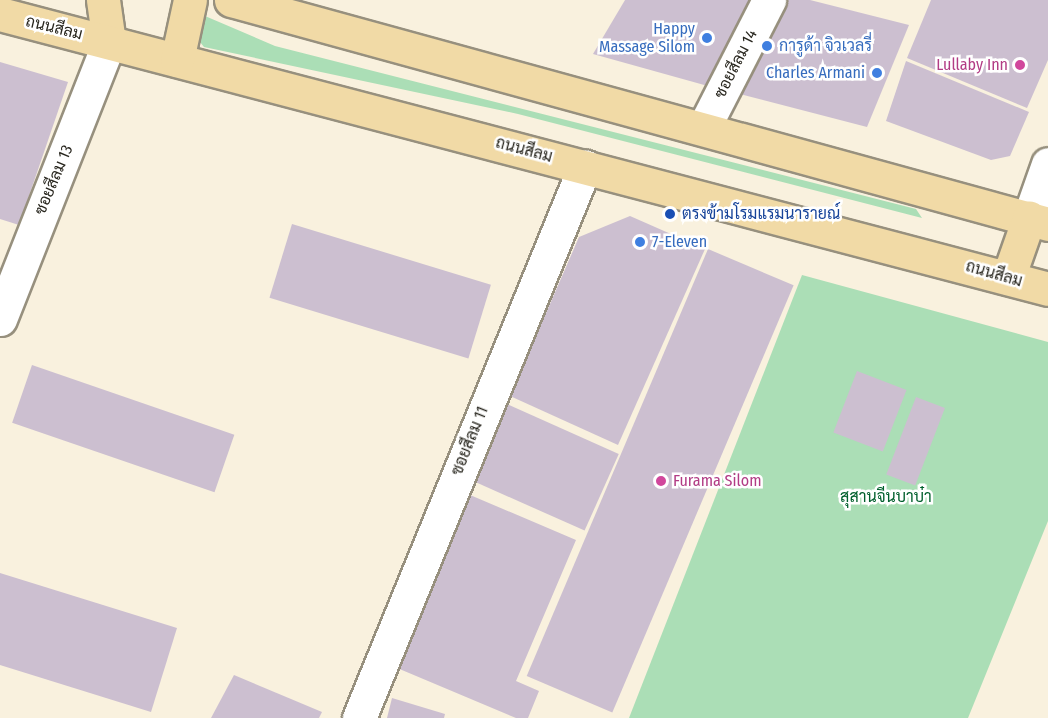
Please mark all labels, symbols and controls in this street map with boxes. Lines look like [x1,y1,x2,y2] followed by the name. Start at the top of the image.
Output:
[24,12,84,44] street label: ถนนสีลม
[599,19,695,57] place label: Happy Massage Silom
[711,26,761,102] street label: ซอยสีลม 14
[700,31,714,45] marker: Happy Massage Silom
[779,36,872,56] place label: การูด้า จิวเวลรี่
[760,39,774,53] marker: การูด้า จิวเวลรี่
[936,55,1008,75] place label: Lullaby Inn
[1013,58,1027,72] marker: Lullaby Inn
[766,63,865,83] place label: Charles Armani
[870,66,884,80] marker: Charles Armani
[493,133,555,167] street label: ถนนสีลม
[31,142,77,218] street label: ซอยสีลม 13
[682,204,840,224] place label: ตรงข้ามโรมแรมนารายณ์
[663,207,677,221] marker: ตรงข้ามโรมแรมนารายณ์
[652,232,707,252] place label: 7-Eleven
[633,235,647,249] marker: 7-Eleven
[963,257,1025,291] street label: ถนนสีลม
[447,404,493,478] street label: ซอยสีลม 11
[673,471,761,491] place label: Furama Silom
[654,474,668,488] marker: Furama Silom
[840,487,932,507] park label: สุสานจีนบาบ๋า

